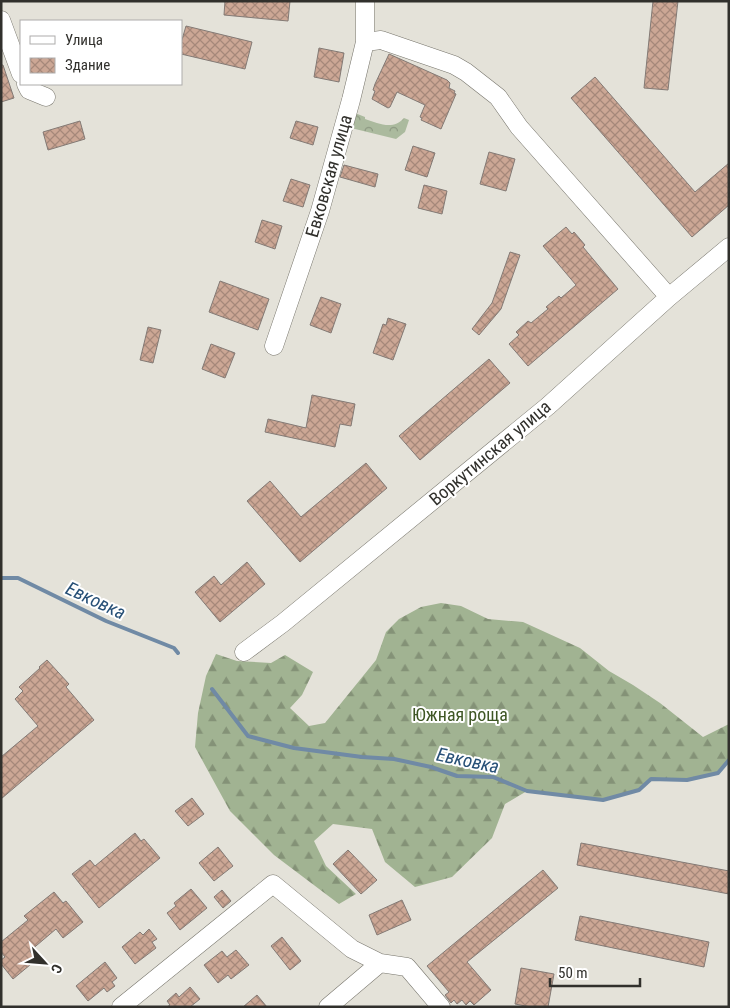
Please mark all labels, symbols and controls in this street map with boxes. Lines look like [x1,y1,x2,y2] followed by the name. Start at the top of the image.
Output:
[20,20,182,85] legend
[65,31,103,49] text: Улица
[65,56,110,74] text: Здание
[301,112,356,240] street label: Евковская улица
[425,396,555,509] street label: Воркутинская улица
[62,577,129,624] water label: Евковка
[412,704,508,725] park label: Южная роща
[435,743,501,778] water label: Евковка
[20,938,70,988] north arrow
[550,956,640,988] scale bar
[48,962,66,976] text: С
[558,964,588,982] text: 50 m

